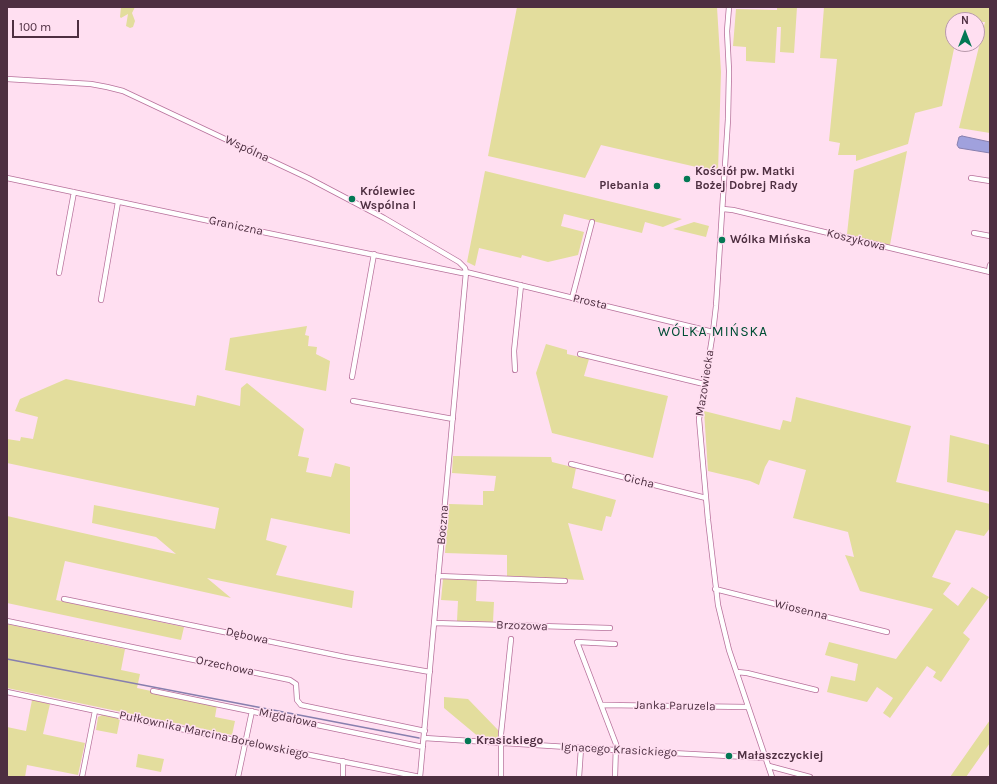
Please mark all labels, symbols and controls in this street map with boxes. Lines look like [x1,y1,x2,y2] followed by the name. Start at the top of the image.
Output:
[14,12,81,38] scale bar
[945,12,985,52] north arrow
[961,14,969,27] text: N
[19,20,51,34] text: 100 m
[223,132,271,166] street label: Wspólna
[695,165,798,193] place label: Kościół pw. Matki Bożej Dobrej Rady
[682,174,692,184] marker: Kościół pw. Matki Bożej Dobrej Rady
[599,179,649,193] place label: Plebania
[652,181,662,191] marker: Plebania
[360,185,416,213] place label: Królewiec Wspólna I
[347,194,357,204] marker: Królewiec Wspólna I
[207,213,265,239] street label: Graniczna
[825,226,887,254] street label: Koszykowa
[730,233,811,247] place label: Wólka Mińska
[717,235,727,245] marker: Wólka Mińska
[571,291,609,313] street label: Prosta
[658,324,768,340] district label: WÓLKA MIŃSKA
[693,349,717,417] street label: Mazowiecka
[622,470,656,492] street label: Cicha
[434,505,452,545] street label: Boczna
[773,596,829,624] street label: Wiosenna
[496,618,548,634] street label: Brzozowa
[224,624,270,648] street label: Dębowa
[195,653,255,679] street label: Orzechowa
[634,698,716,714] street label: Janka Paruzela
[257,705,319,731] street label: Migdałowa
[118,708,310,762] street label: Pułkownika Marcina Borelowskiego
[476,734,543,748] place label: Krasickiego
[463,736,473,746] marker: Krasickiego
[560,740,678,760] street label: Ignacego Krasickiego
[737,749,824,763] place label: Małaszczyckiej
[724,751,734,761] marker: Małaszczyckiej

